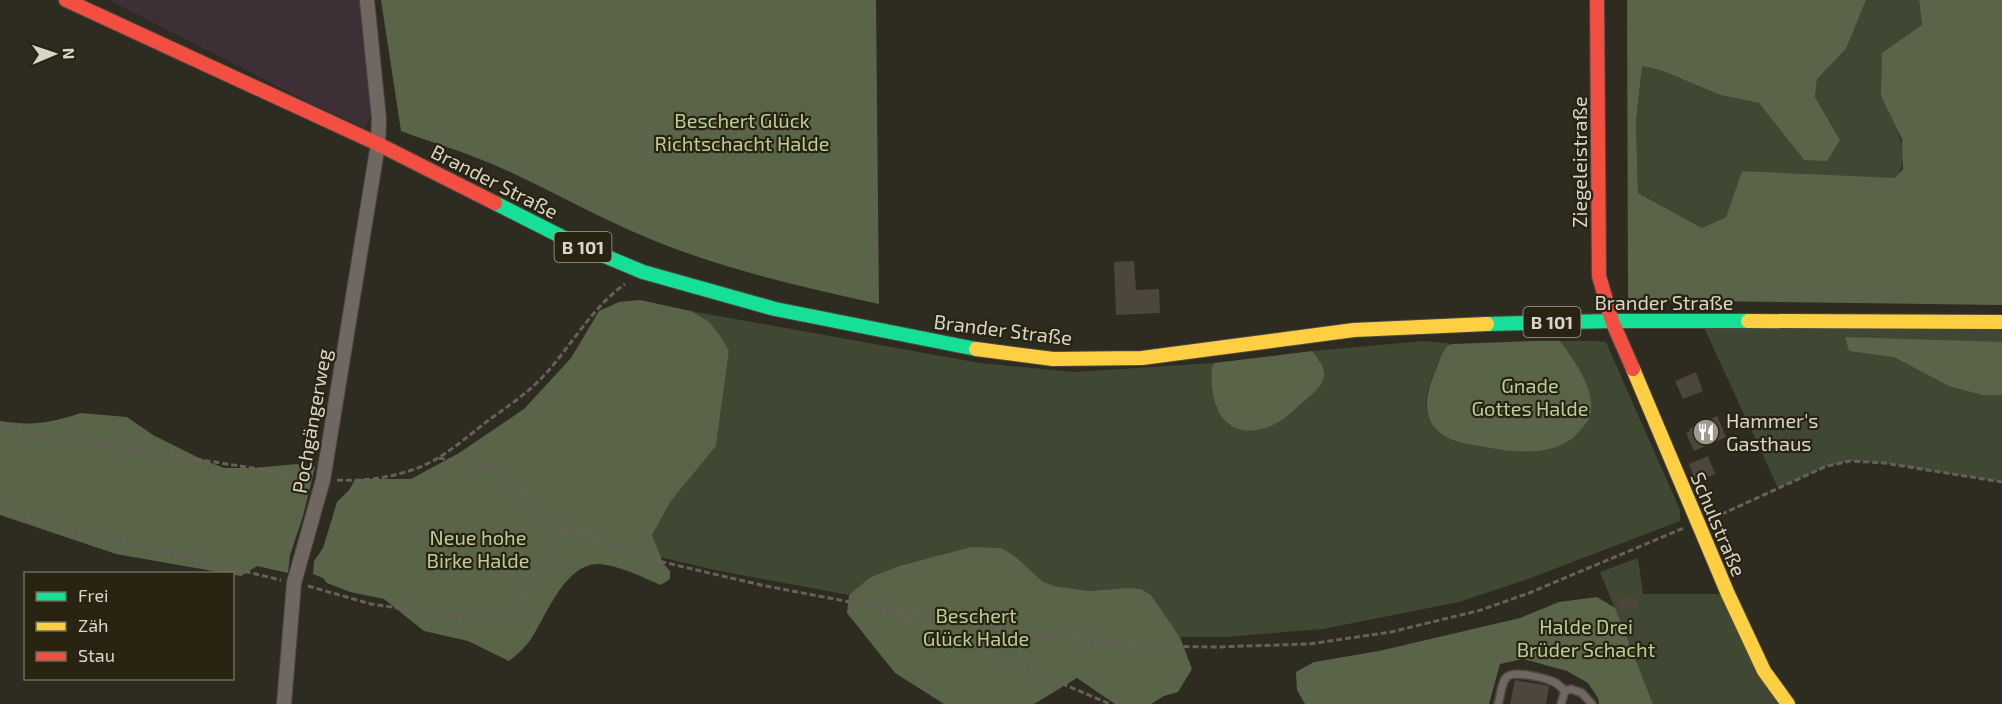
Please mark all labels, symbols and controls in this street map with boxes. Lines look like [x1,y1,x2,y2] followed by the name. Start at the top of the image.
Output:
[24,24,84,84] north arrow
[60,47,79,60] text: N
[1567,96,1591,228] street label: Ziegeleistraße
[655,108,829,155] park label: Beschert Glück Richtschacht Halde
[428,139,562,223] street label: Brander Straße
[554,232,612,262] road number: B 101
[1594,290,1734,314] street label: Brander Straße
[1524,307,1580,337] road number: B 101
[932,309,1074,349] street label: Brander Straße
[286,347,336,495] street label: Pochgängerweg
[1472,373,1588,420] park label: Gnade Gottes Halde
[1726,408,1818,455] place label: Hammer's Gasthaus
[1691,417,1721,447] restaurant icon: Hammer's Gasthaus
[1686,468,1752,580] street label: Schulstraße
[427,525,529,572] park label: Neue hohe Birke Halde
[24,572,234,680] legend
[78,584,109,606] text: Frei
[923,603,1029,650] park label: Beschert Glück Halde
[78,614,109,636] text: Zäh
[1517,614,1656,661] park label: Halde Drei Brüder Schacht
[78,644,115,666] text: Stau

